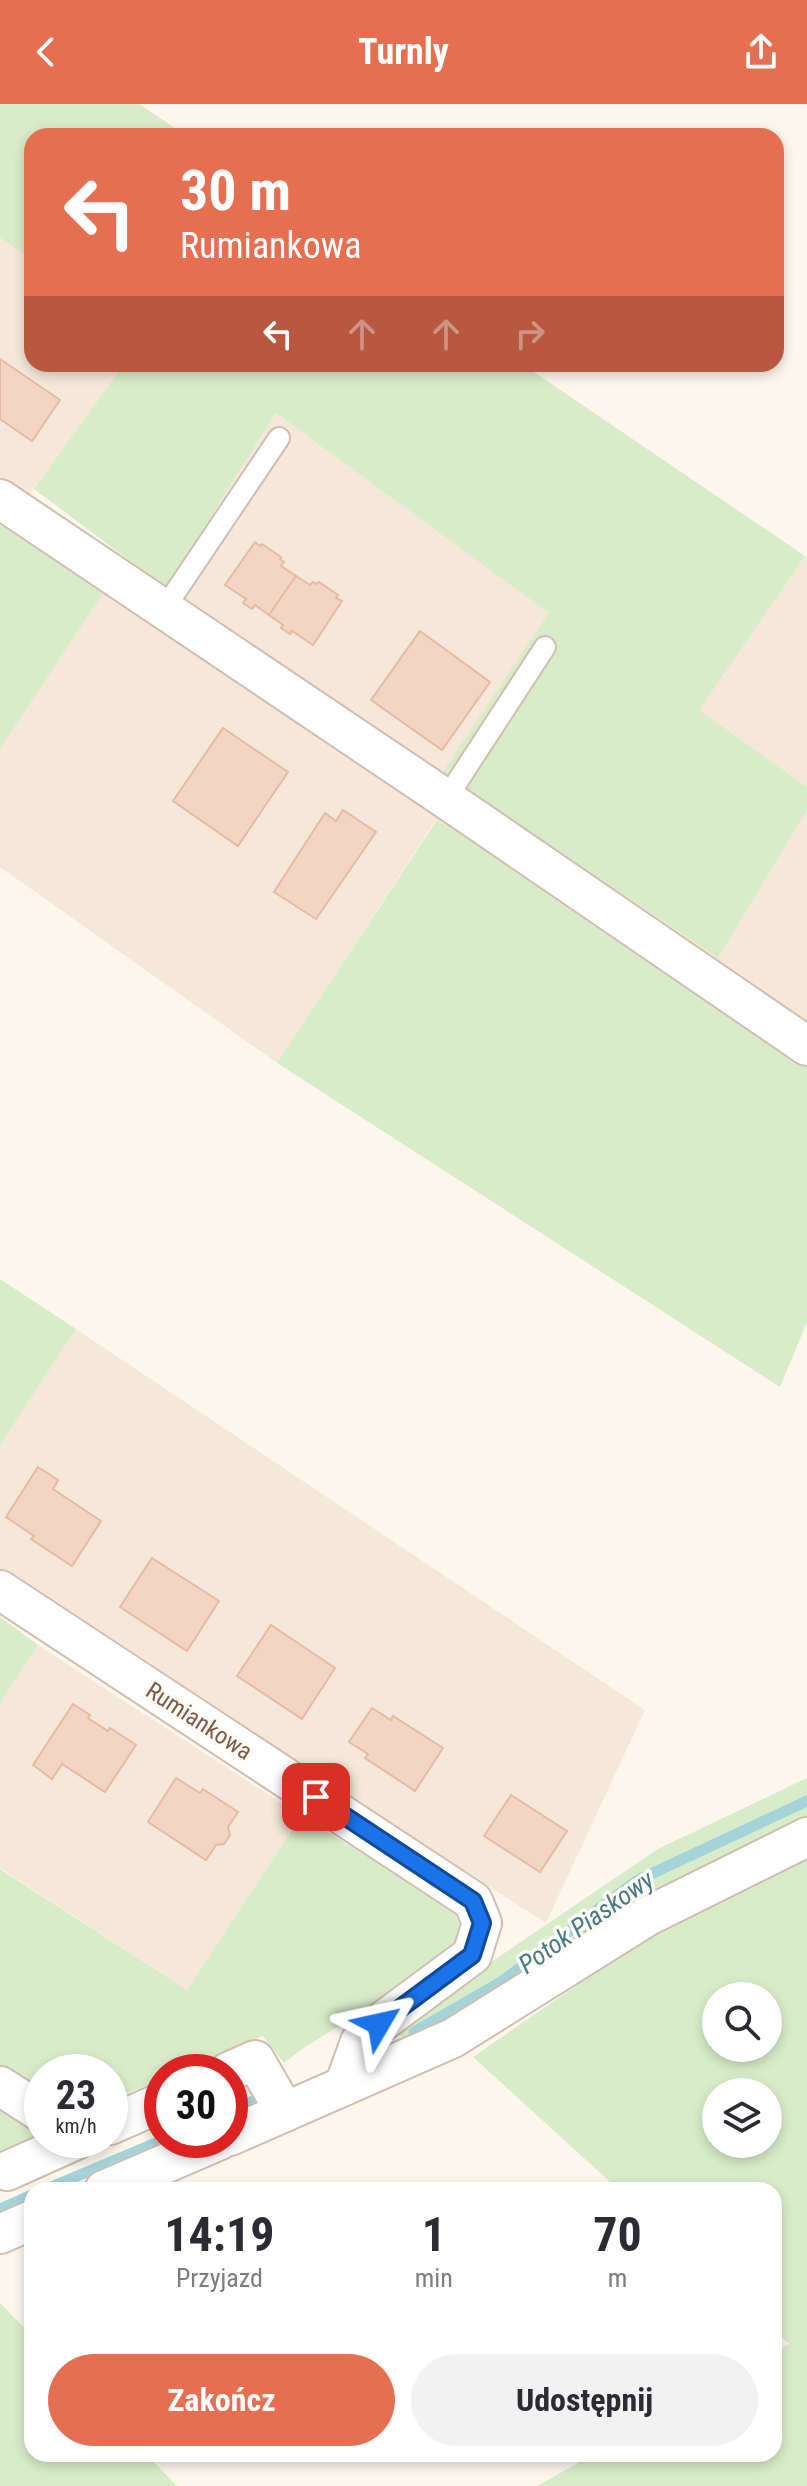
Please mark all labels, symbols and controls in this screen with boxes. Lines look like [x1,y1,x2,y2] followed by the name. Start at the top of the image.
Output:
[24,30,68,74] icon: back
[739,30,783,74] icon: share
[358,31,449,73] text: Turnly
[180,158,291,224] text: 30 m
[48,160,152,264] icon: left
[180,225,362,267] text: Rumiankowa
[256,312,300,356] icon: left
[340,312,384,356] icon: ahead
[424,312,468,356] icon: ahead
[508,312,552,356] icon: right
[141,1676,257,1766] street label: Rumiankowa
[282,1763,350,1831] pin
[294,1775,338,1819] icon: arrive
[513,1864,660,1980] water label: Potok Piaskowy
[337,1982,421,2066] position arrow
[702,1982,782,2158] map controls
[702,1982,782,2062] button: search
[144,2054,248,2158] speed limit sign: 30
[56,2072,96,2119] text: 23
[702,2078,782,2158] button: layers
[55,2114,97,2138] text: km/h
[164,2206,274,2263] text: 14:19
[422,2206,446,2263] text: 1
[593,2206,642,2263] text: 70
[176,2263,263,2293] text: Przyjazd
[415,2263,453,2293] text: min
[608,2263,627,2293] text: m
[48,2354,395,2446] button: Zakończ
[411,2354,758,2446] button: Udostępnij

